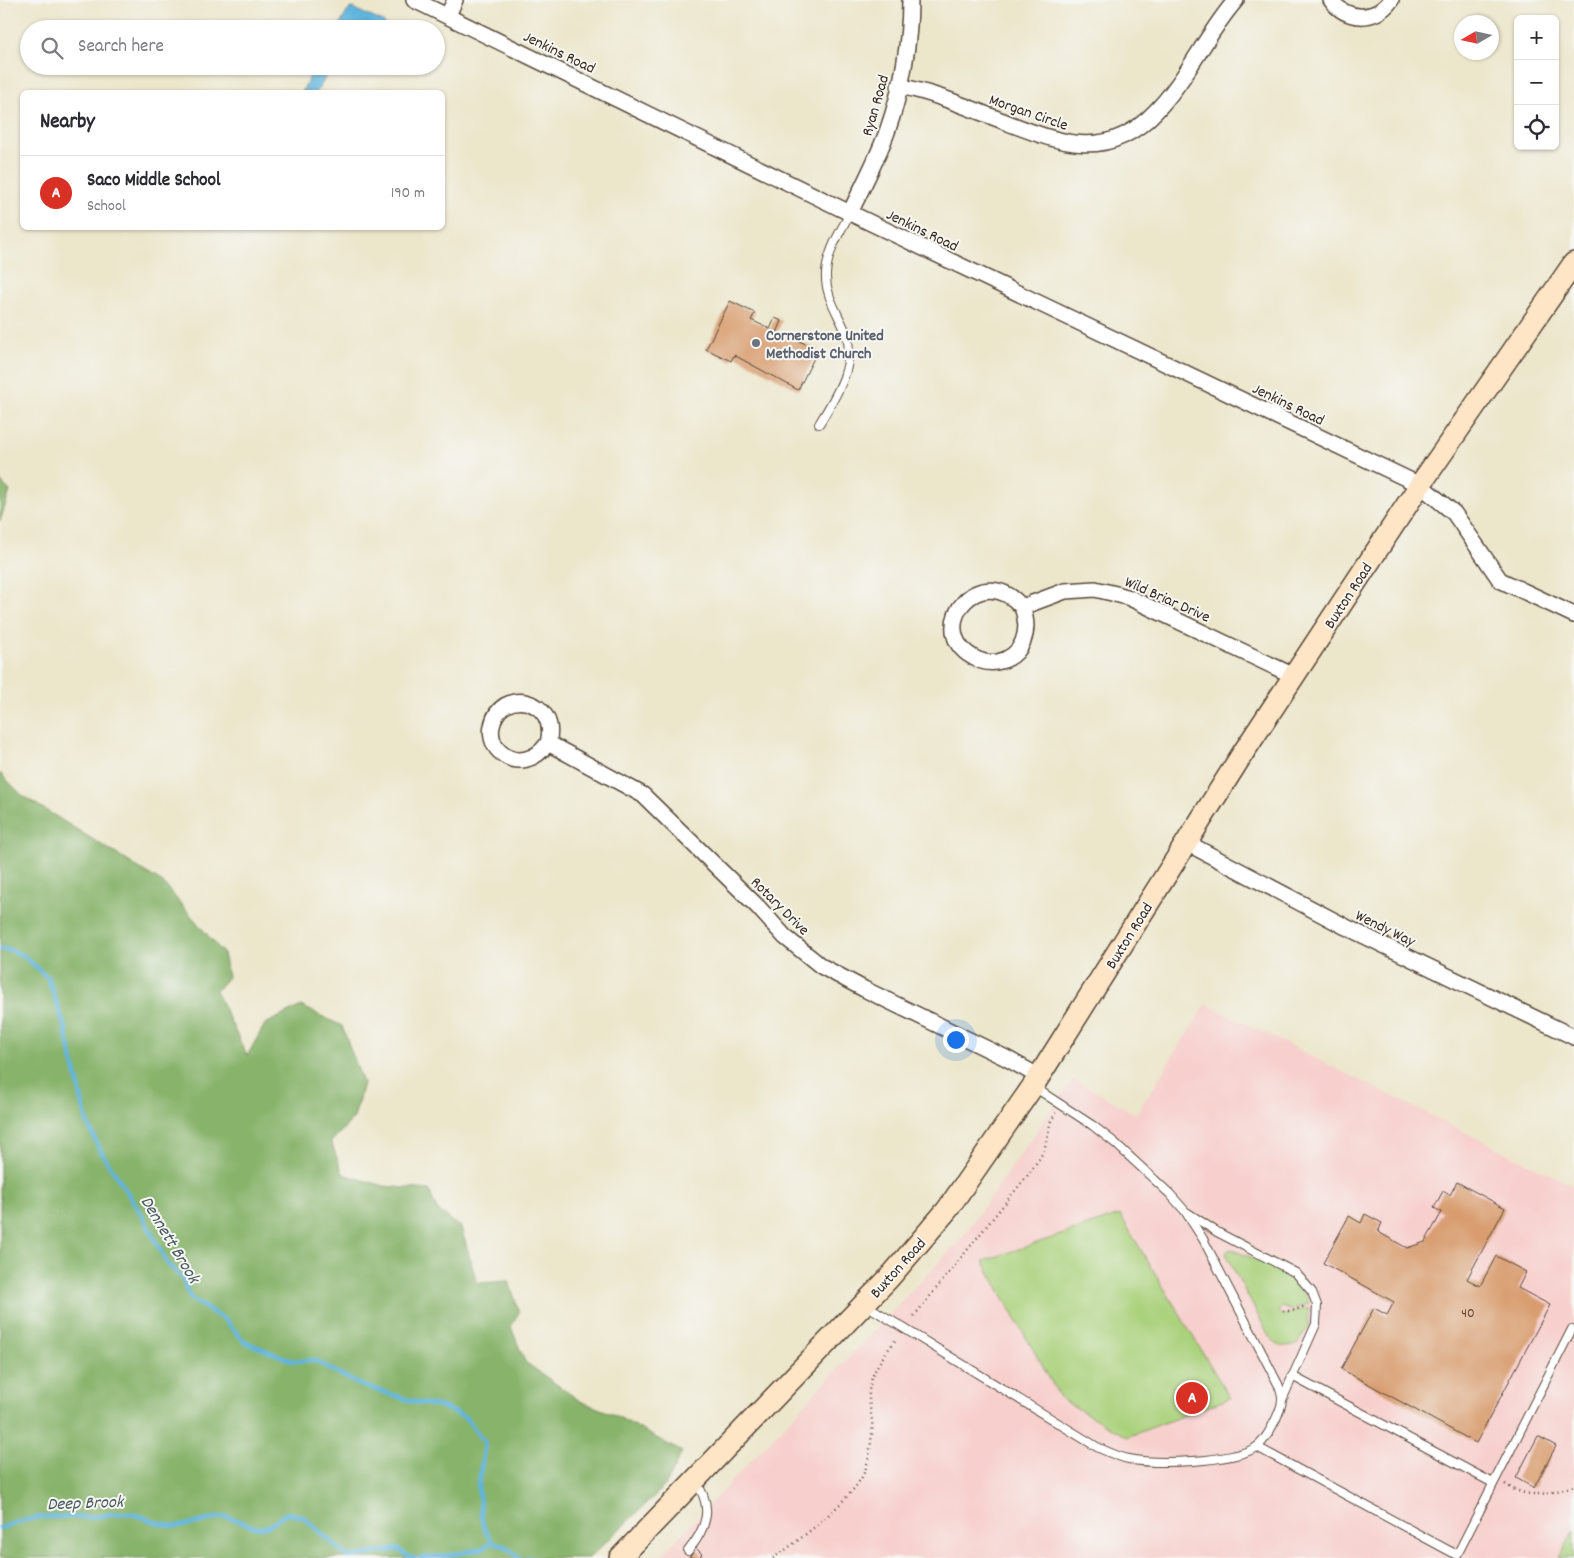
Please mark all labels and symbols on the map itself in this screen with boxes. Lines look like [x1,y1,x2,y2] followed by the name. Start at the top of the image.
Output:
[1454,15,1499,60] north arrow
[519,26,599,81] street label: Jenkins Road
[857,72,896,139] street label: Ryan Road
[986,89,1071,138] street label: Morgan Circle
[882,204,962,259] street label: Jenkins Road
[766,325,884,366] place label: Cornerstone United Methodist Church
[750,337,762,349] marker: Cornerstone United Methodist Church
[1248,378,1328,433] street label: Jenkins Road
[1319,559,1379,634] street label: Buxton Road
[1121,571,1213,629] street label: Wild Briar Drive
[745,872,814,941] street label: Rotary Drive
[1101,899,1160,974] street label: Buxton Road
[1351,905,1419,954] street label: Wendy Way
[943,1027,969,1053] your location
[133,1192,206,1290] water label: Dennett Brook
[865,1233,932,1304] street label: Buxton Road
[1461,1304,1475,1324] house number: 40
[1176,1379,1208,1417] pin: A
[47,1491,125,1518] water label: Deep Brook

